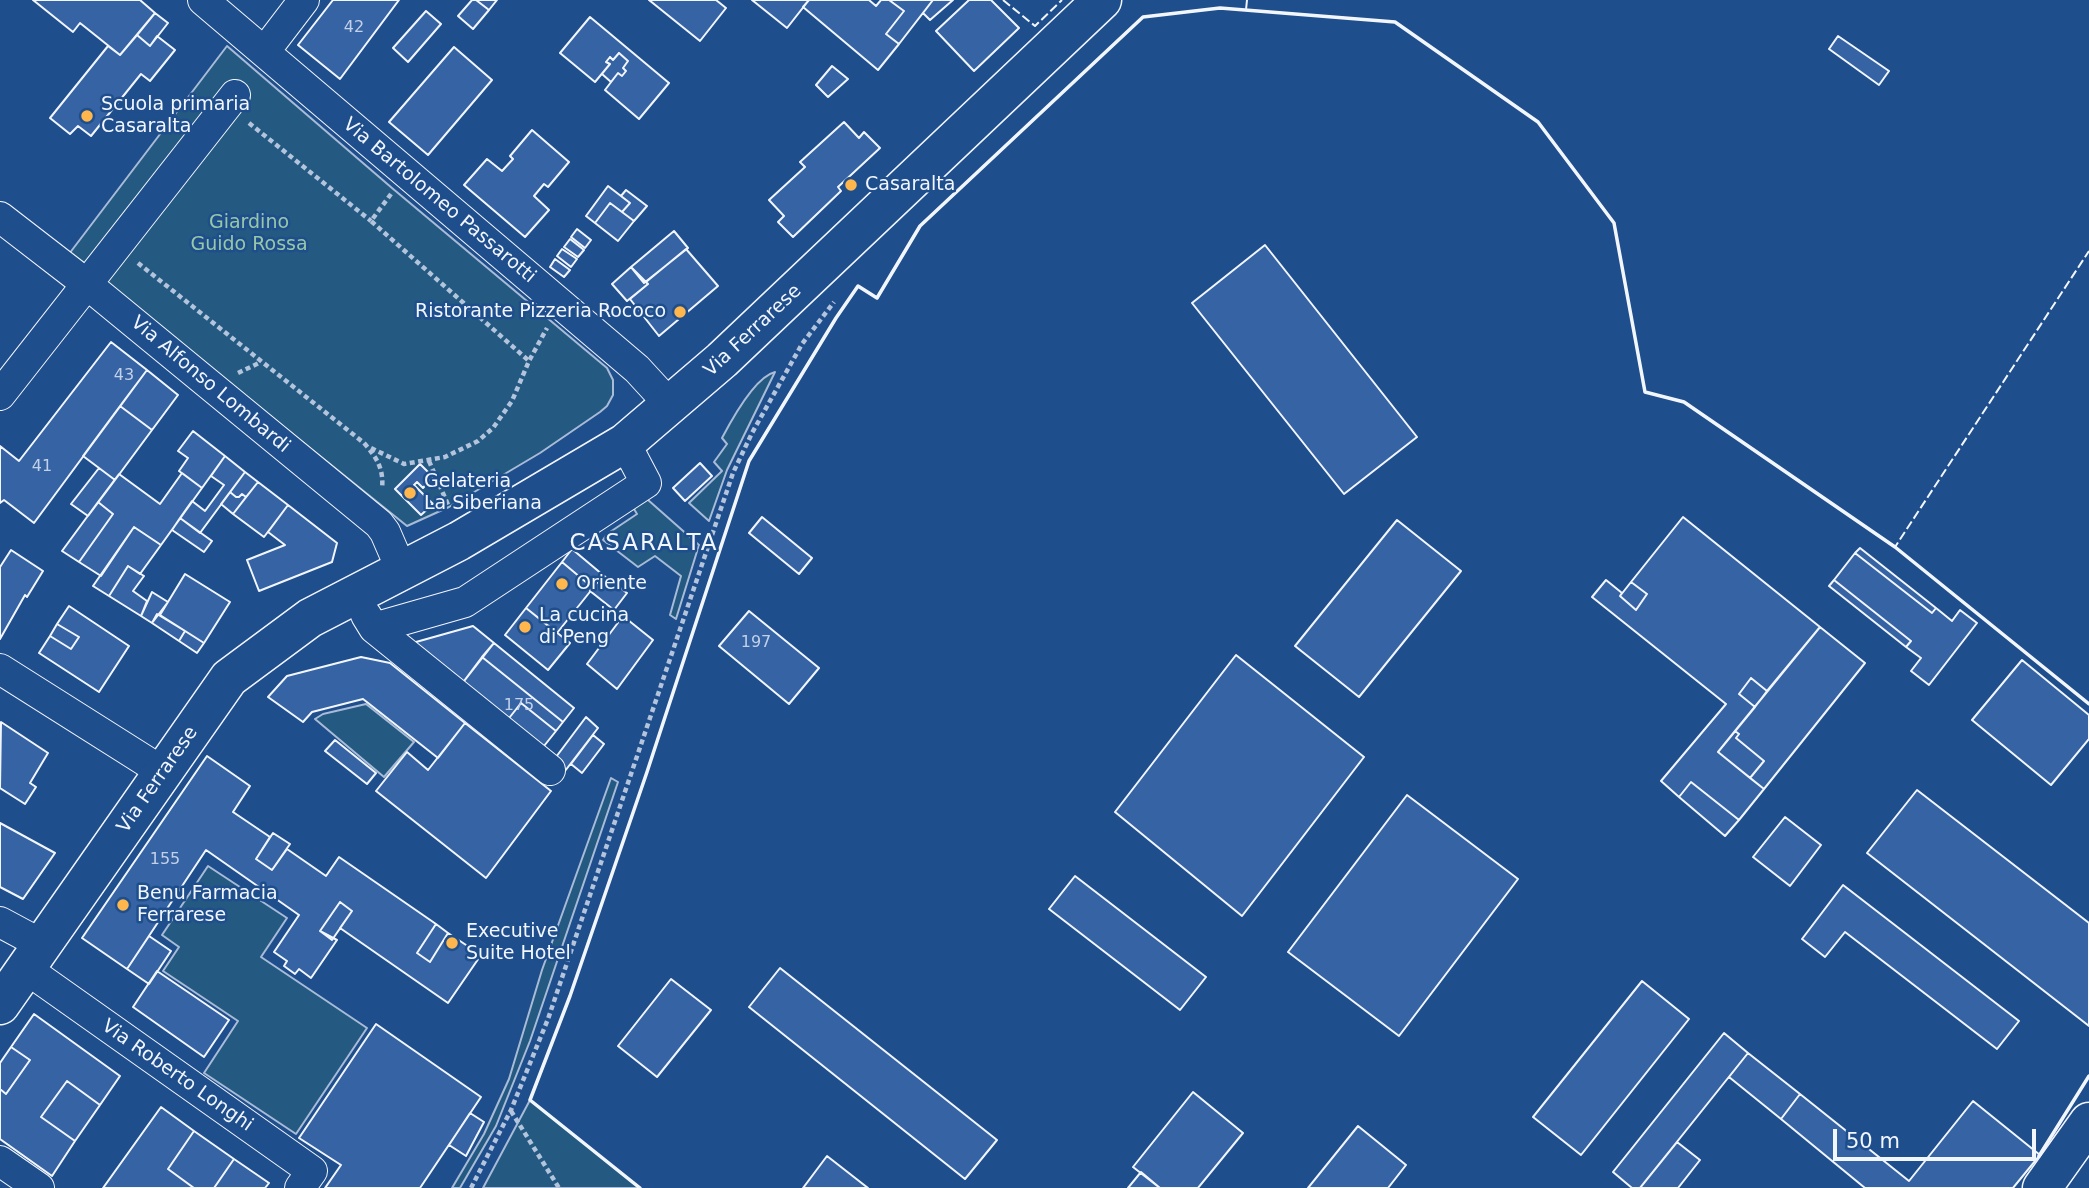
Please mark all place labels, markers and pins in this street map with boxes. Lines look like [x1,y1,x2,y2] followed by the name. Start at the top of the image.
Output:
[101,94,250,138] place label: Scuola primaria Casaralta
[79,108,95,124] marker: Scuola primaria Casaralta
[865,174,955,196] place label: Casaralta
[843,177,859,193] marker: Casaralta
[415,301,666,323] place label: Ristorante Pizzeria Rococo
[672,304,688,320] marker: Ristorante Pizzeria Rococo
[424,471,542,515] place label: Gelateria La Siberiana
[402,485,418,501] marker: Gelateria La Siberiana
[576,573,647,595] place label: Oriente
[554,576,570,592] marker: Oriente
[539,605,629,649] place label: La cucina di Peng
[517,619,533,635] marker: La cucina di Peng
[137,883,278,927] place label: Benu Farmacia Ferrarese
[115,897,131,913] marker: Benu Farmacia Ferrarese
[466,921,571,965] place label: Executive Suite Hotel
[444,935,460,951] marker: Executive Suite Hotel

